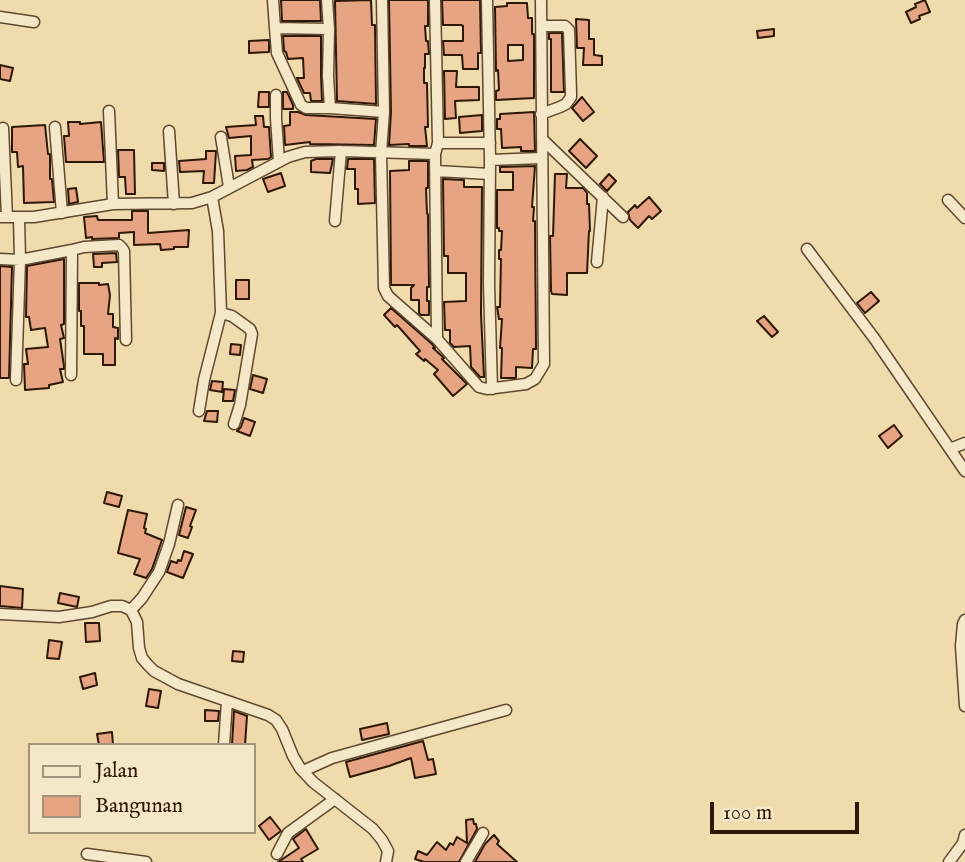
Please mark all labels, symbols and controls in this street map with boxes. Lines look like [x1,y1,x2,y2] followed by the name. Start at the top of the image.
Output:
[28,743,256,834] legend
[95,758,138,785] text: Jalan
[713,788,862,832] scale bar
[95,793,183,820] text: Bangunan
[723,800,772,827] text: 100 m

